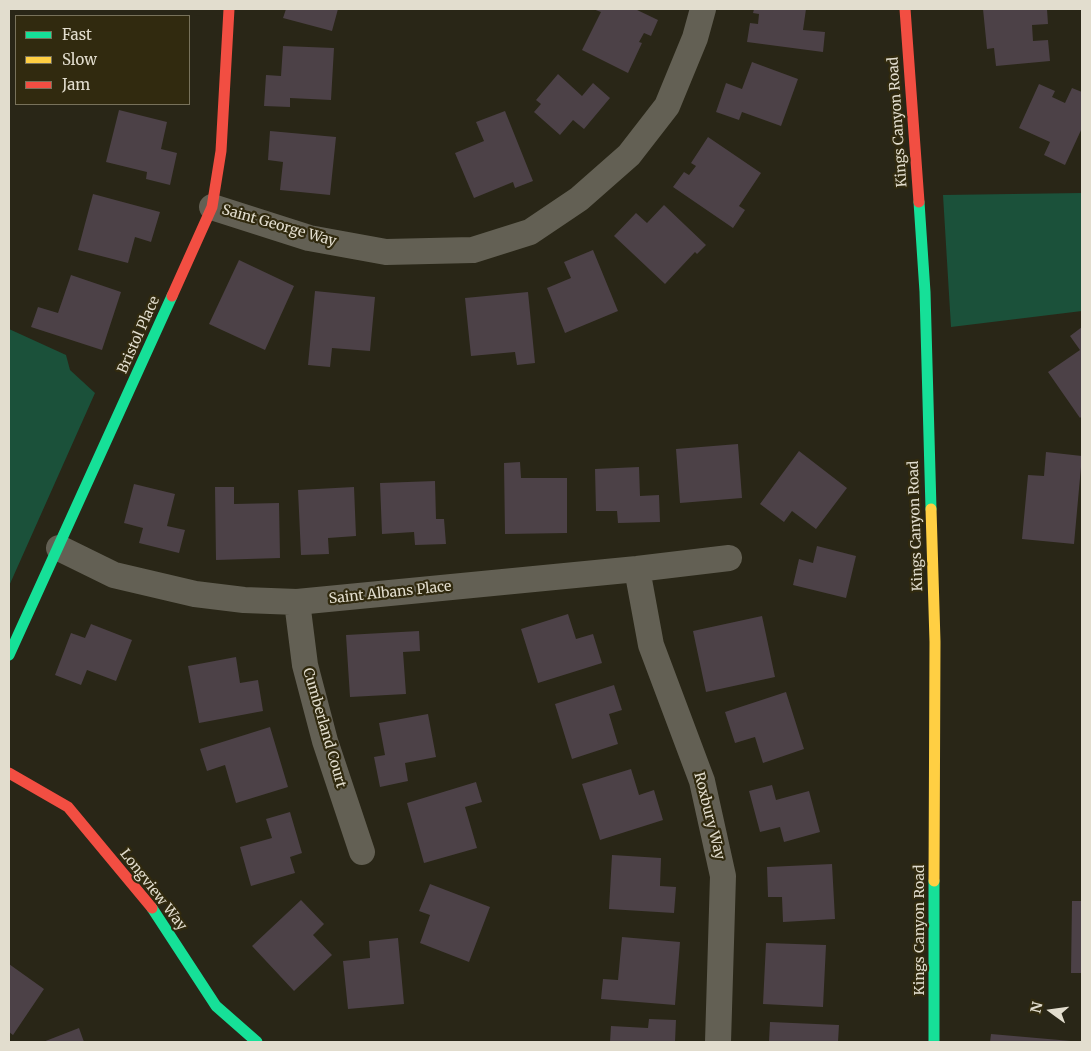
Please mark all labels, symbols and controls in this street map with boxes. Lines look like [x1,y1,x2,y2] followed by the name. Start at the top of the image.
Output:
[15,15,190,105] legend
[62,25,92,44] text: Fast
[62,50,97,69] text: Slow
[885,56,911,188] street label: Kings Canyon Road
[62,75,90,94] text: Jam
[220,202,338,250] street label: Saint George Way
[114,294,164,376] street label: Bristol Place
[905,460,927,592] street label: Kings Canyon Road
[328,578,452,608] street label: Saint Albans Place
[299,666,349,790] street label: Cumberland Court
[690,770,728,862] street label: Roxbury Way
[116,846,190,934] street label: Longview Way
[912,865,928,995] street label: Kings Canyon Road
[1026,986,1076,1036] north arrow
[1026,1000,1047,1015] text: N

